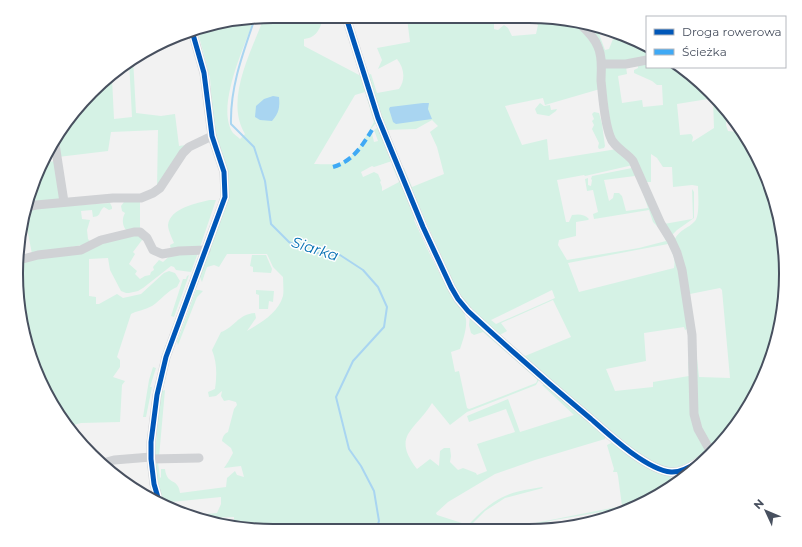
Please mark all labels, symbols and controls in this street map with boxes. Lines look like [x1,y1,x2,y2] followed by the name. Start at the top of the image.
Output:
[646,16,786,68] legend
[682,24,782,39] text: Droga rowerowa
[682,44,727,59] text: Ścieżka
[289,232,341,265] water label: Siarka
[746,491,786,531] north arrow
[751,496,767,512] text: N

